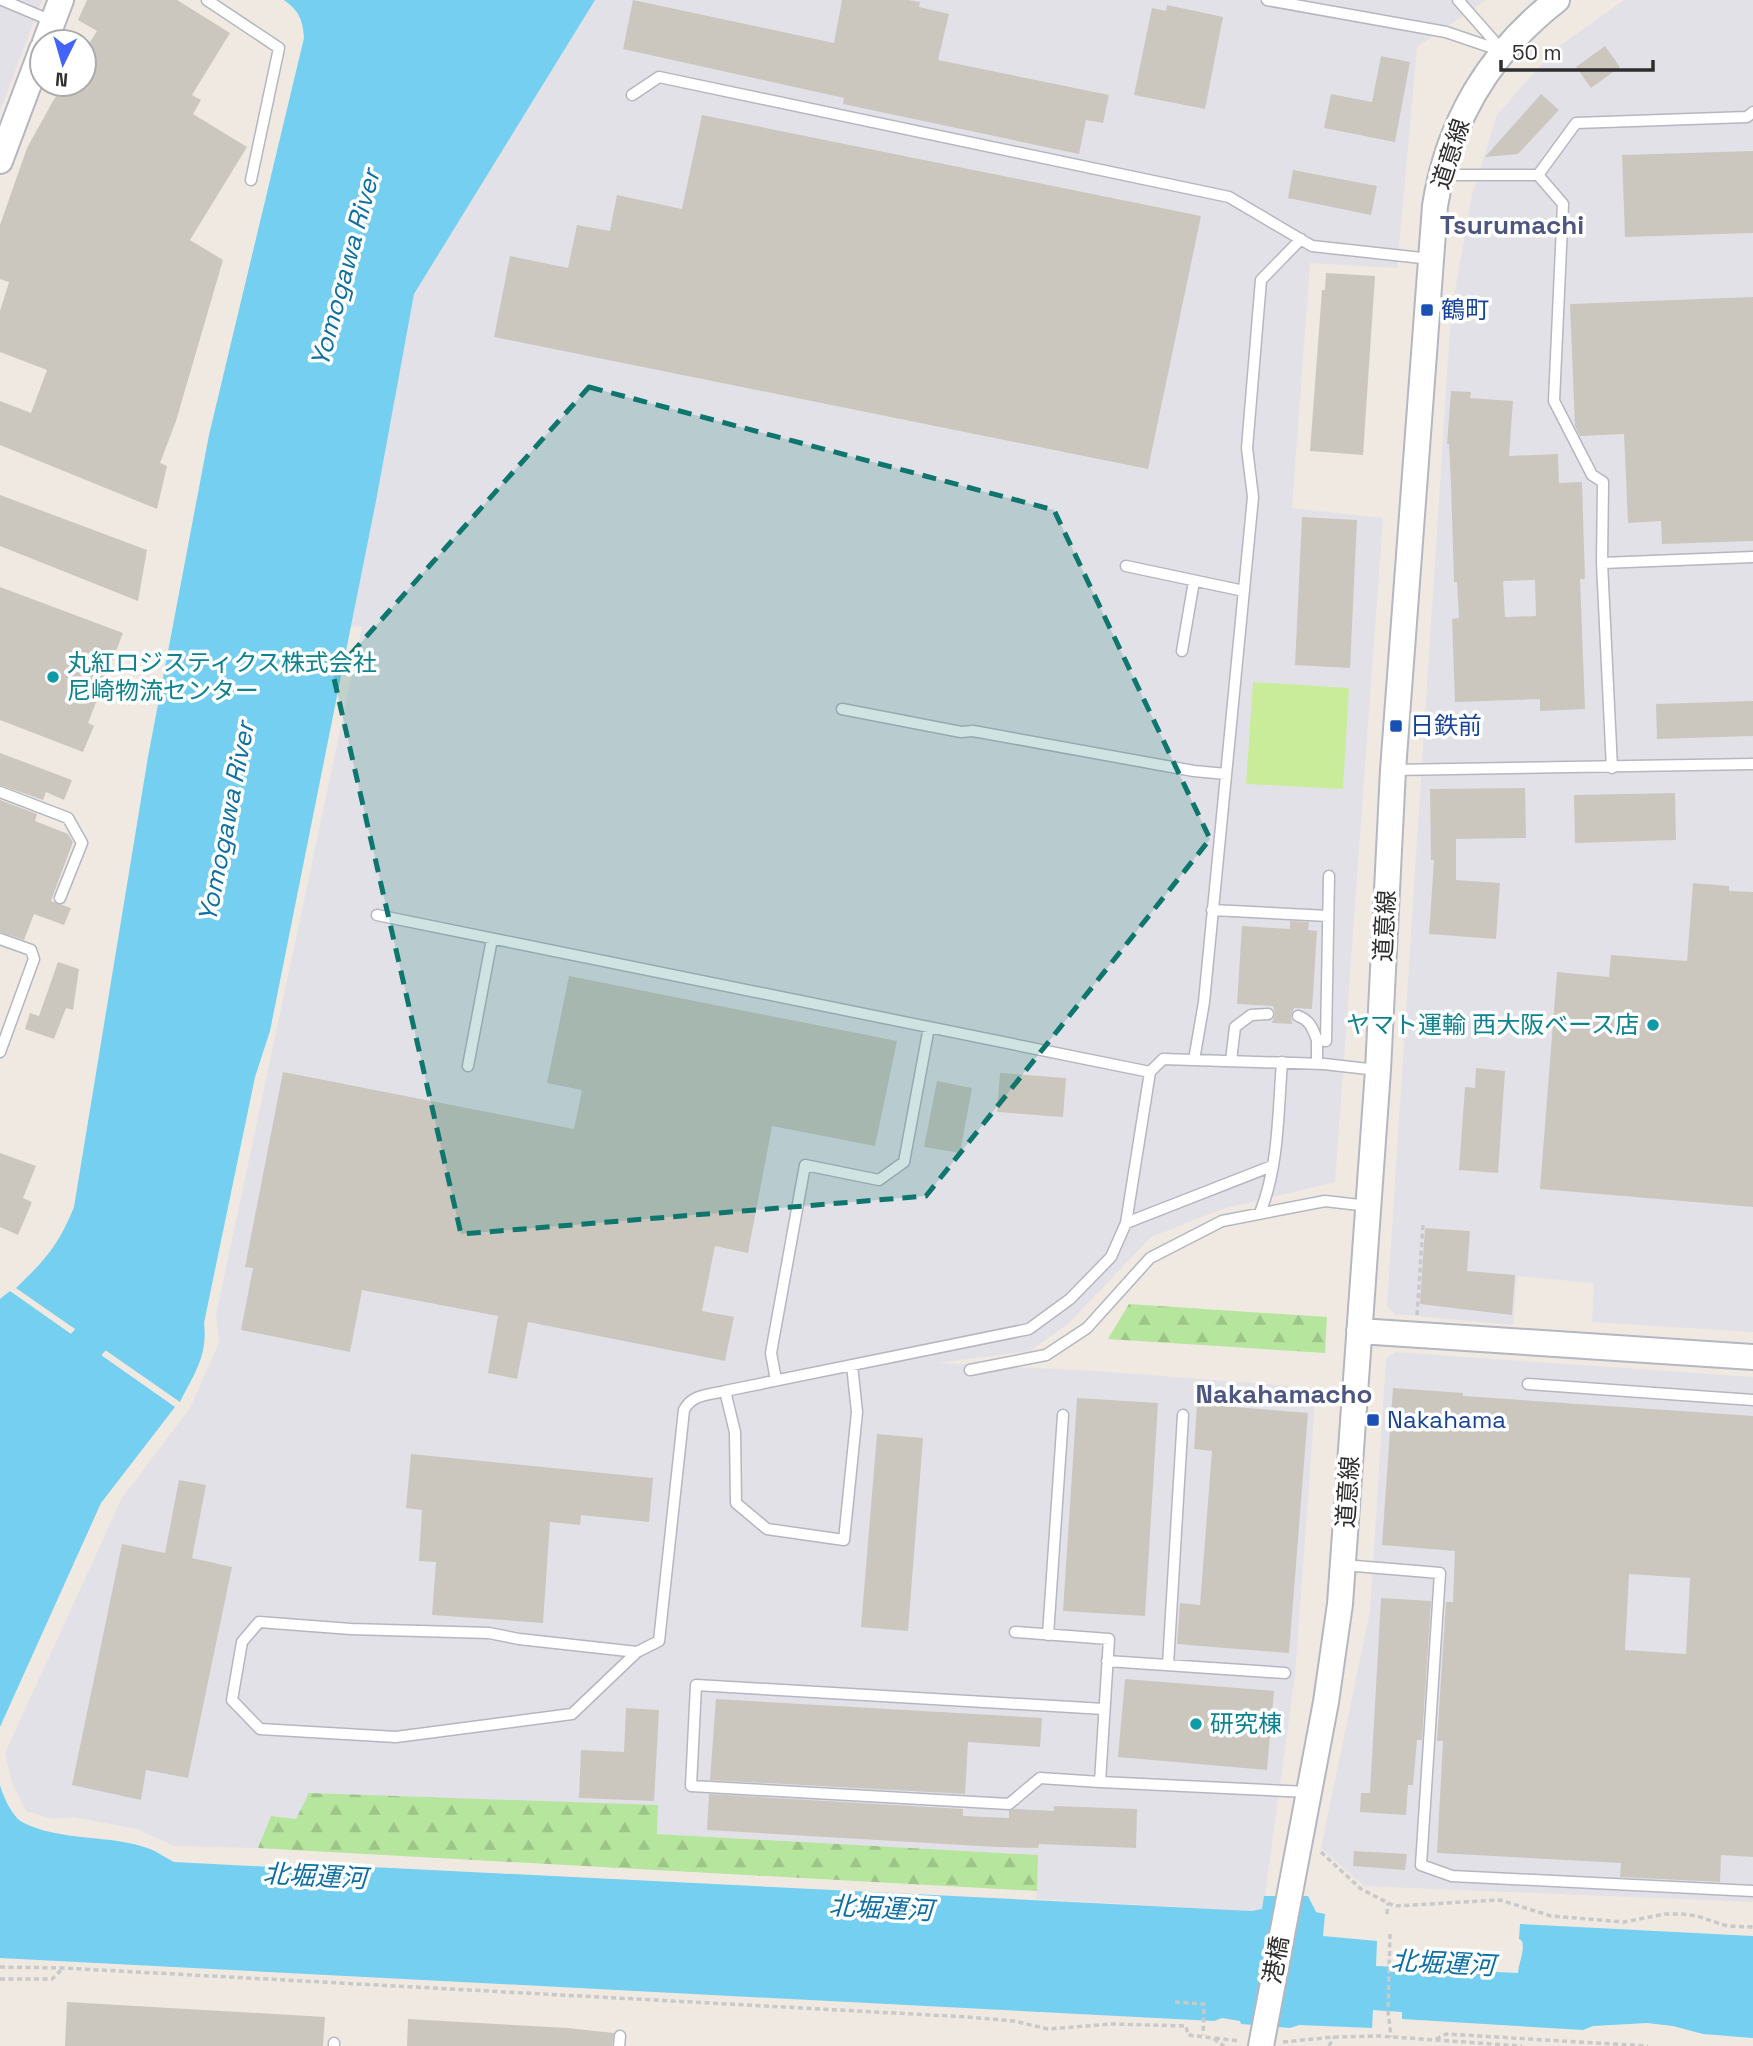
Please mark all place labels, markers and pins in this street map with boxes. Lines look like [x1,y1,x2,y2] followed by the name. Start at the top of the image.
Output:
[1441,294,1489,325] place label: 鶴町
[1419,302,1435,318] marker: 鶴町
[67,647,377,706] place label: 丸紅ロジスティクス株式会社 尼崎物流センター
[45,669,61,685] marker: 丸紅ロジスティクス株式会社 尼崎物流センター
[1410,710,1482,741] place label: 日鉄前
[1388,718,1404,734] marker: 日鉄前
[1346,1009,1639,1040] place label: ヤマト運輸 西大阪ベース店
[1645,1017,1661,1033] marker: ヤマト運輸 西大阪ベース店
[1387,1404,1506,1435] place label: Nakahama
[1365,1412,1381,1428] marker: Nakahama
[1210,1708,1282,1739] place label: 研究棟
[1188,1716,1204,1732] marker: 研究棟

